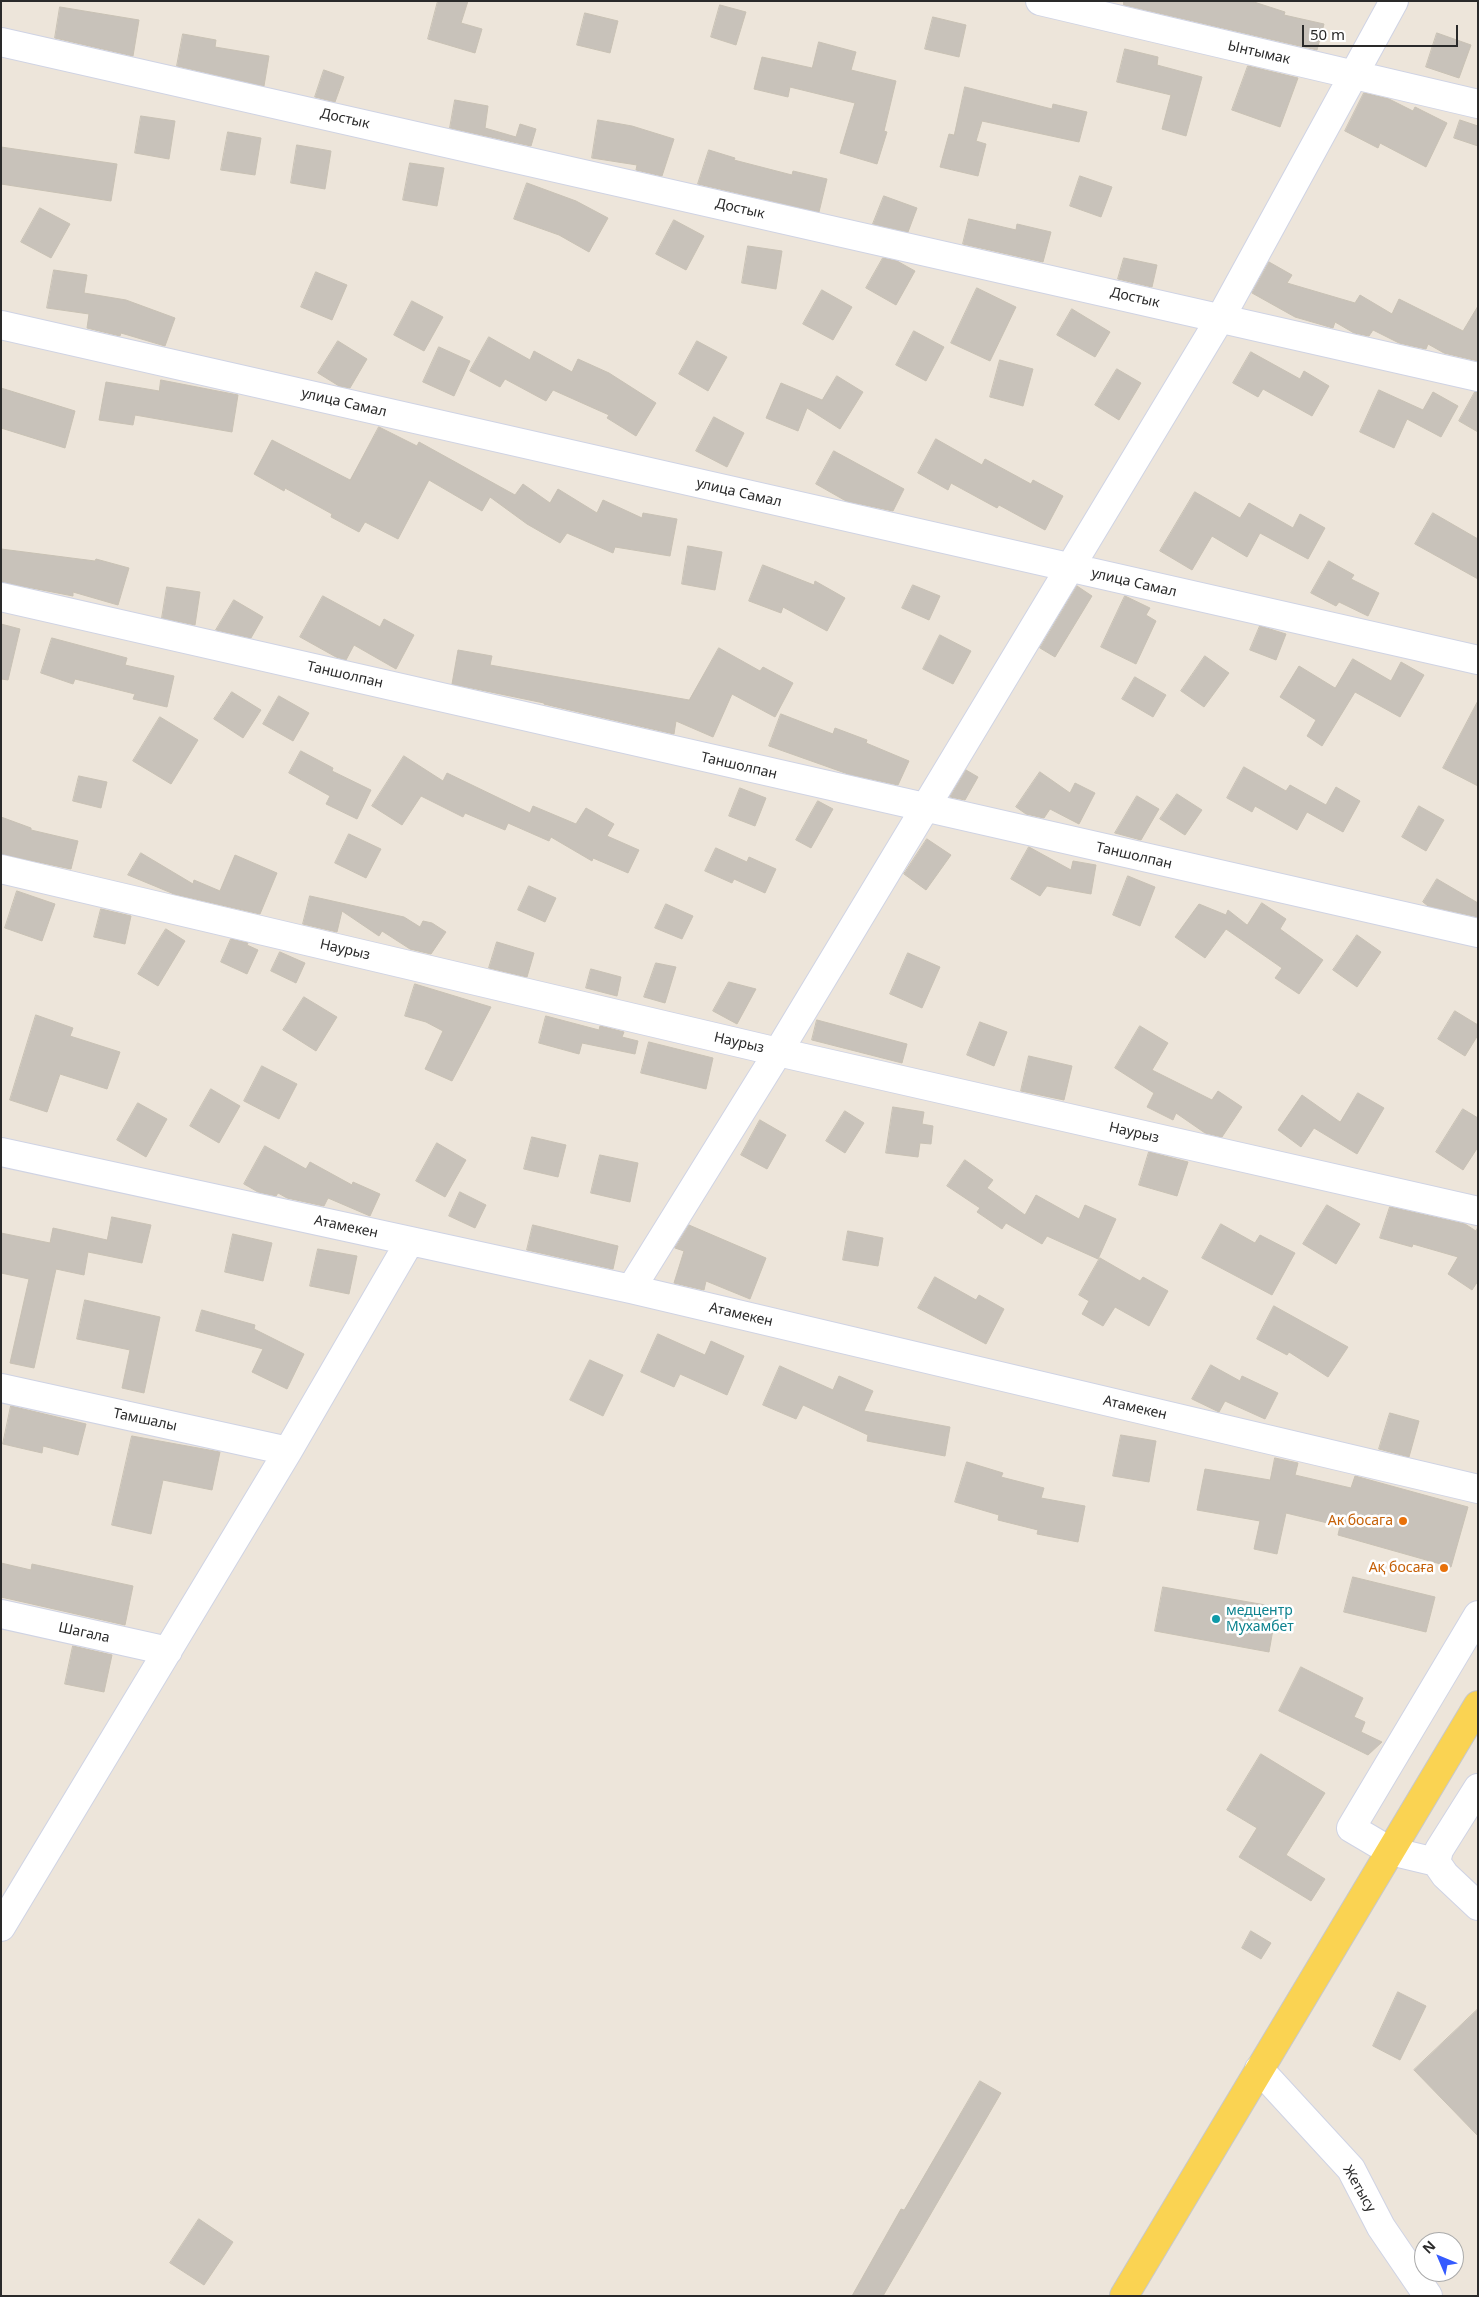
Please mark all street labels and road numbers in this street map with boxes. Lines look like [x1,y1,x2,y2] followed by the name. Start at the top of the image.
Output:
[1226,38,1292,68] street label: Ынтымак
[319,105,371,133] street label: Достык
[714,195,766,223] street label: Достык
[1109,284,1161,312] street label: Достык
[300,385,388,421] street label: улица Самал
[695,475,783,511] street label: улица Самал
[1090,565,1178,601] street label: улица Самал
[305,658,385,692] street label: Таншолпан
[699,749,779,783] street label: Таншолпан
[1094,839,1174,873] street label: Таншолпан
[318,936,372,964] street label: Наурыз
[712,1029,766,1057] street label: Наурыз
[1107,1119,1161,1147] street label: Наурыз
[313,1212,379,1242] street label: Атамекен
[708,1300,774,1330] street label: Атамекен
[1102,1393,1168,1423] street label: Атамекен
[112,1405,178,1435] street label: Тамшалы
[57,1619,111,1647] street label: Шагала
[1339,2163,1379,2215] street label: Жетысу

